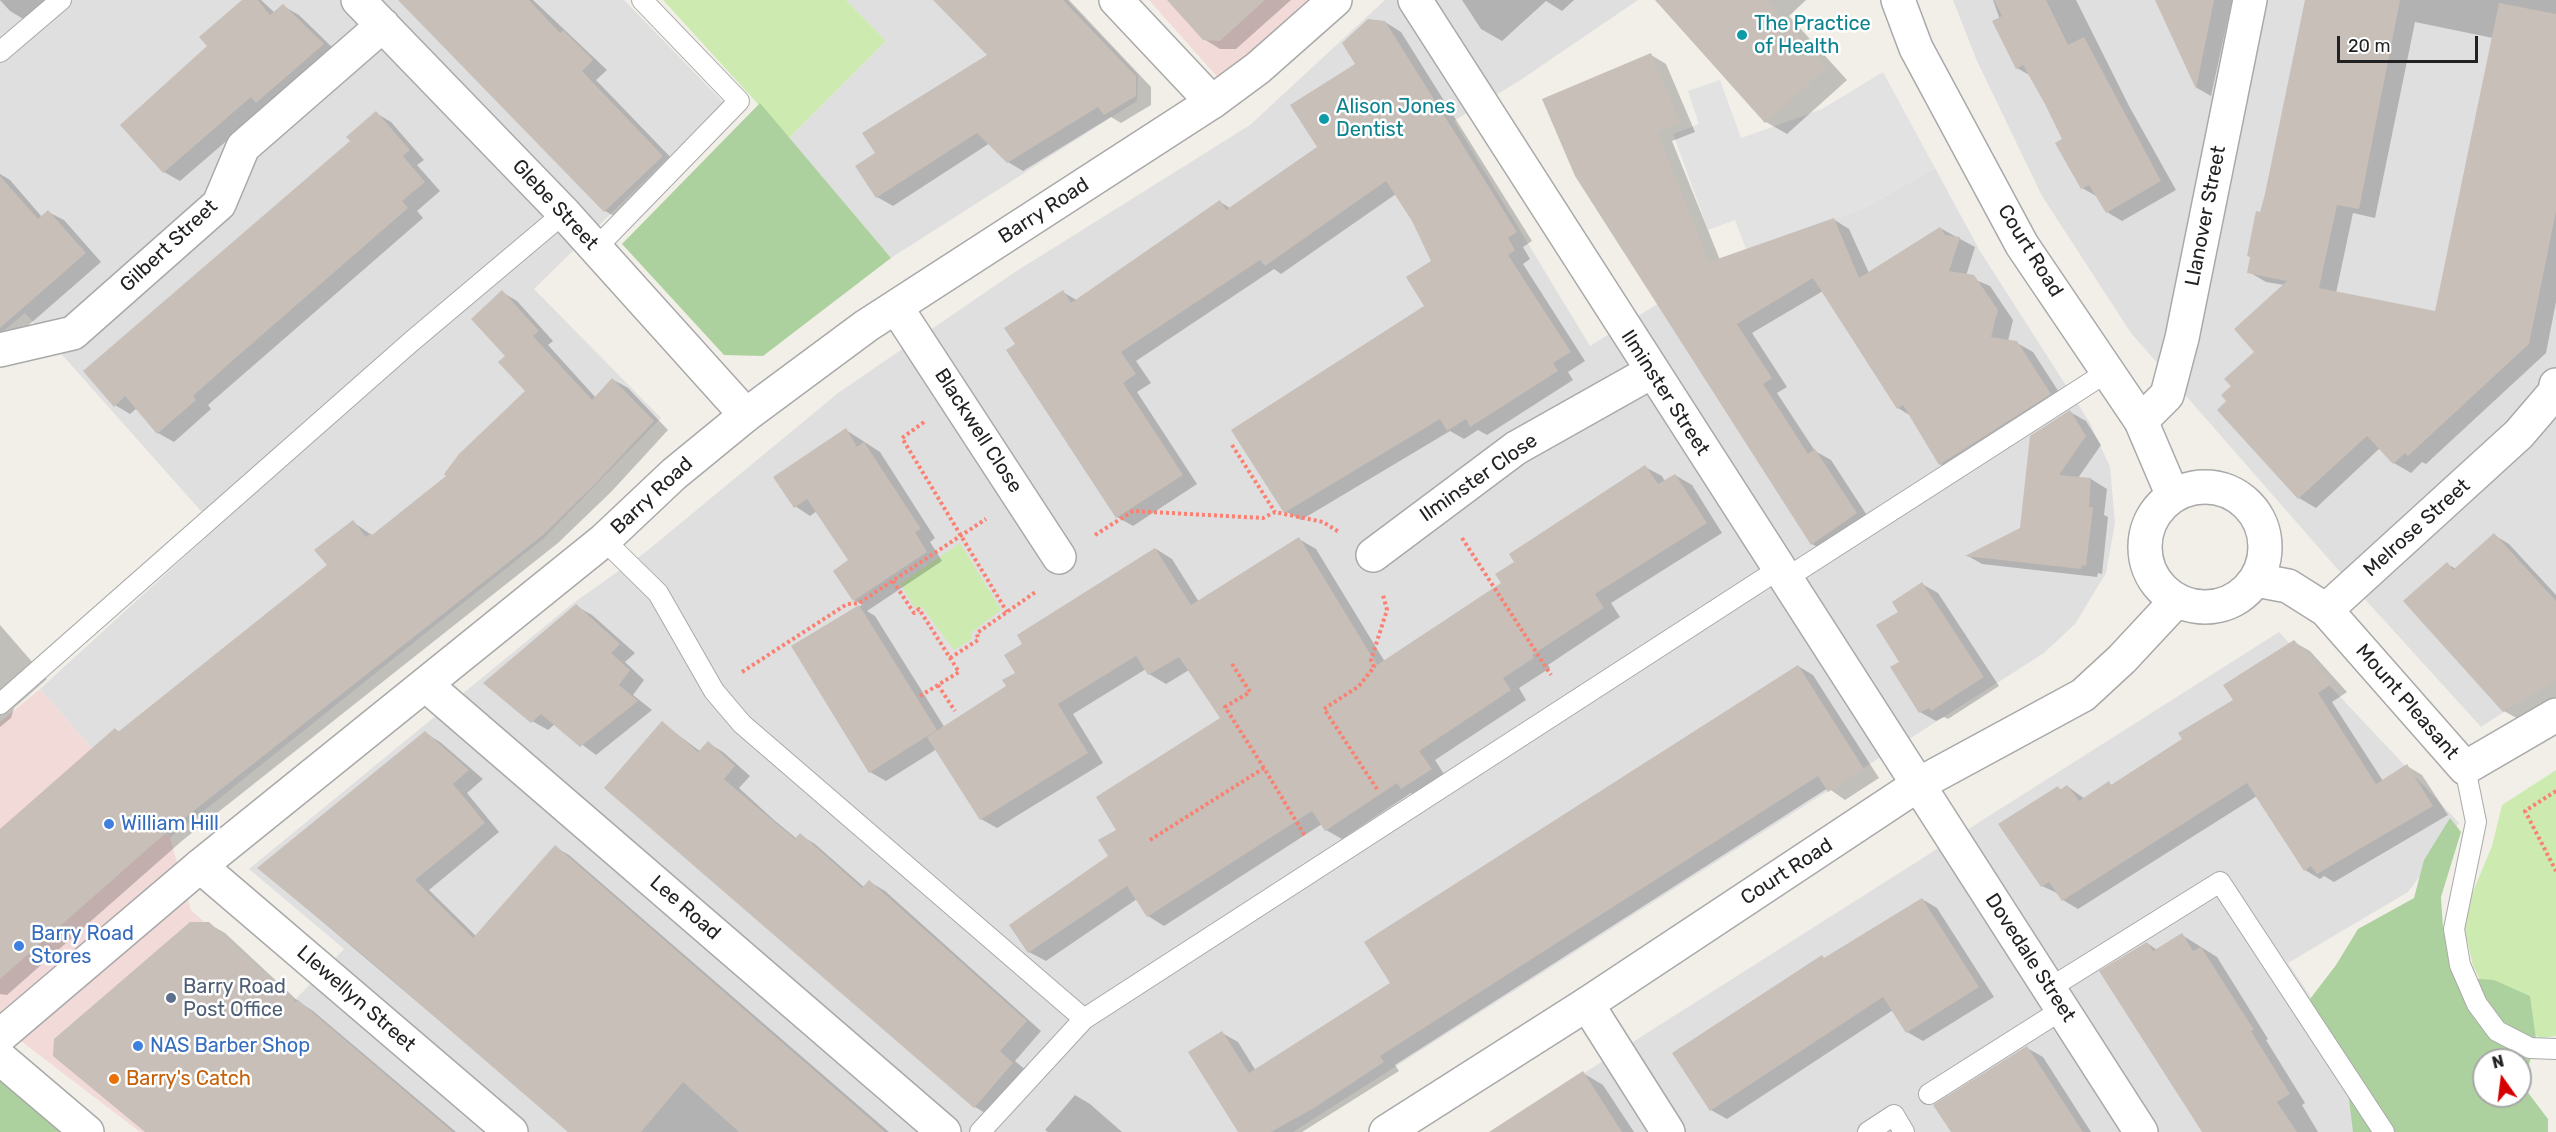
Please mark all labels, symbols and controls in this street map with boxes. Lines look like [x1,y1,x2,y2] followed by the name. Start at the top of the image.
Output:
[1754,12,1871,59] place label: The Practice of Health
[2340,24,2481,62] scale bar
[1735,28,1749,42] marker: The Practice of Health
[2348,35,2390,57] text: 20 m
[1336,95,1455,142] place label: Alison Jones Dentist
[1317,112,1331,126] marker: Alison Jones Dentist
[2181,144,2231,288] street label: Llanover Street
[507,155,603,255] street label: Glebe Street
[994,173,1094,249] street label: Barry Road
[115,195,223,297] street label: Gilbert Street
[1992,200,2068,302] street label: Court Road
[1616,326,1714,460] street label: Ilminster Street
[929,364,1027,498] street label: Blackwell Close
[1416,429,1542,527] street label: Ilminster Close
[606,452,698,540] street label: Barry Road
[2359,474,2475,582] street label: Melrose Street
[2350,639,2464,765] street label: Mount Pleasant
[121,812,219,836] place label: William Hill
[102,817,116,831] marker: William Hill
[1737,833,1837,911] street label: Court Road
[645,871,725,945] street label: Lee Road
[1979,889,2081,1027] street label: Dovedale Street
[31,922,134,969] place label: Barry Road Stores
[12,939,26,953] marker: Barry Road Stores
[292,941,420,1057] street label: Llewellyn Street
[183,975,286,1022] place label: Barry Road Post Office
[164,991,178,1005] marker: Barry Road Post Office
[150,1034,310,1058] place label: NAS Barber Shop
[131,1039,145,1053] marker: NAS Barber Shop
[2472,1048,2532,1108] north arrow
[2490,1051,2506,1073] text: N
[126,1067,251,1091] place label: Barry's Catch
[107,1072,121,1086] marker: Barry's Catch

